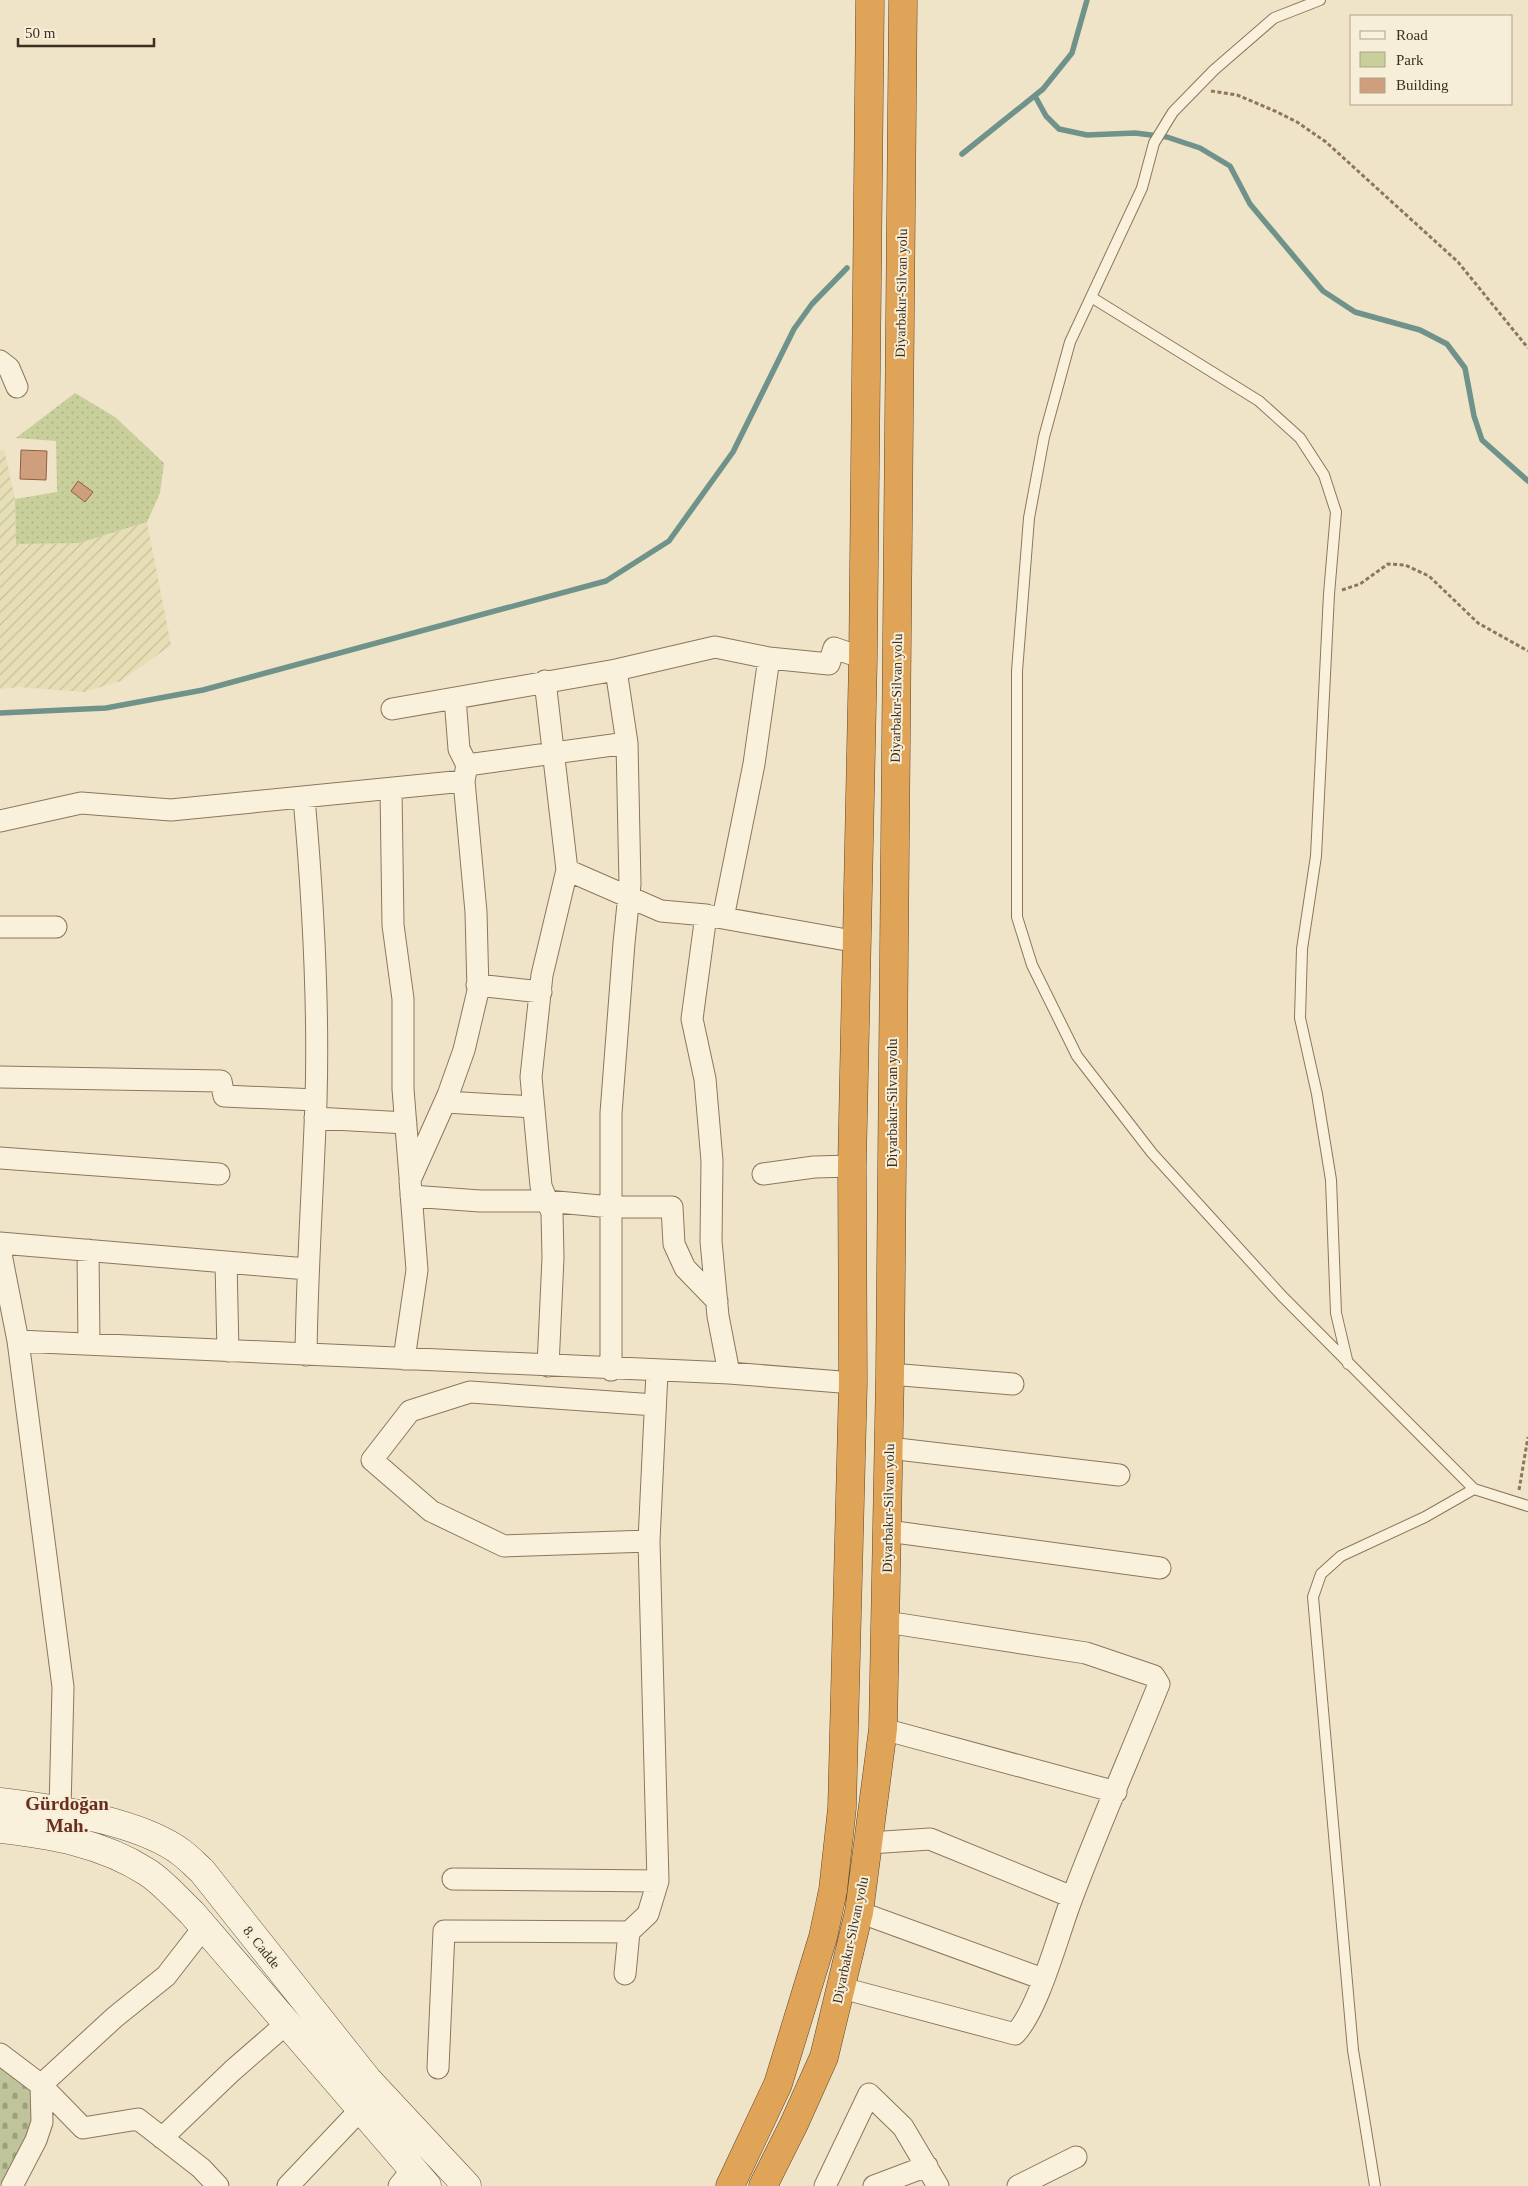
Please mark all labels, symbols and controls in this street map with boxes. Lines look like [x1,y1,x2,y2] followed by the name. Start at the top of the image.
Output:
[18,15,154,47] scale bar
[1350,15,1513,105] legend
[25,25,56,41] text: 50 m
[1396,27,1428,43] text: Road
[1396,52,1424,68] text: Park
[1396,77,1449,93] text: Building
[893,228,910,358] street label: Diyarbakır-Silvan yolu
[888,633,905,763] street label: Diyarbakır-Silvan yolu
[885,1038,900,1168] street label: Diyarbakır-Silvan yolu
[880,1443,897,1573] street label: Diyarbakır-Silvan yolu
[25,1793,109,1836] district label: Gürdoğan Mah.
[830,1875,871,2005] street label: Diyarbakır-Silvan yolu
[240,1923,283,1971] street label: 8. Cadde

